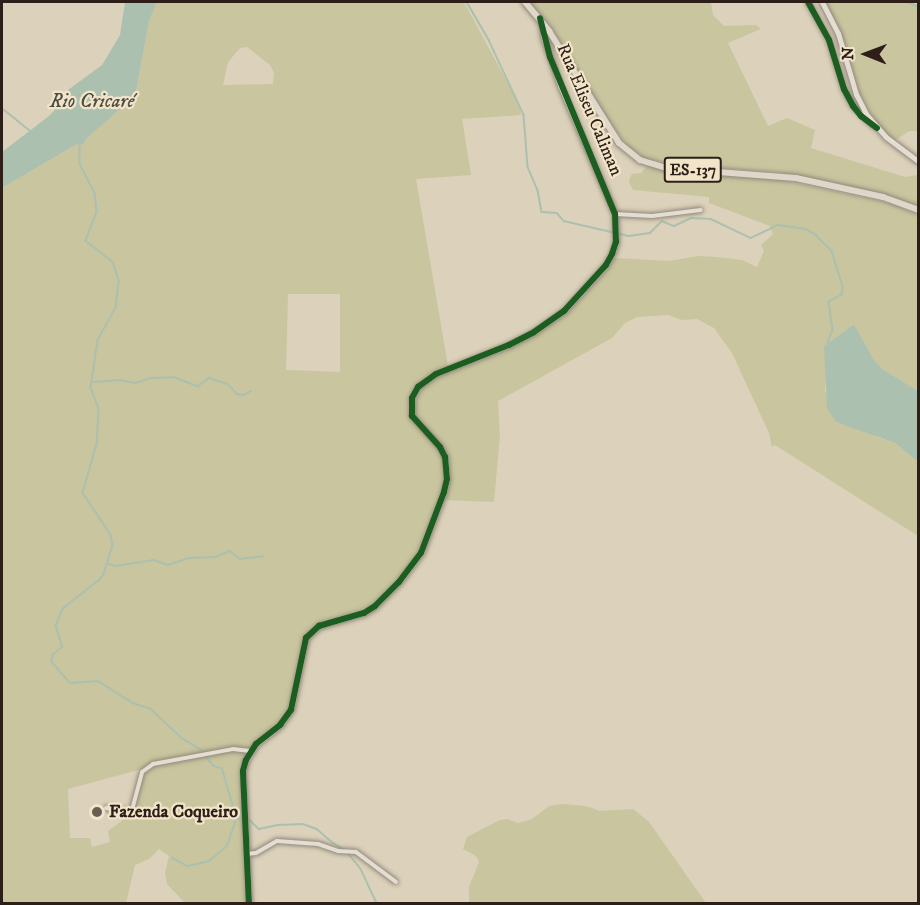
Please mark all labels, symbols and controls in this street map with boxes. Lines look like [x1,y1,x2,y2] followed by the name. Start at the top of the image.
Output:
[836,24,896,84] north arrow
[551,41,627,179] street label: Rua Eliseu Caliman
[838,47,858,60] text: N
[50,89,134,113] water label: Rio Cricaré
[663,157,723,183] road number: ES-137
[109,801,238,823] place label: Fazenda Coqueiro
[90,805,104,819] marker: Fazenda Coqueiro

